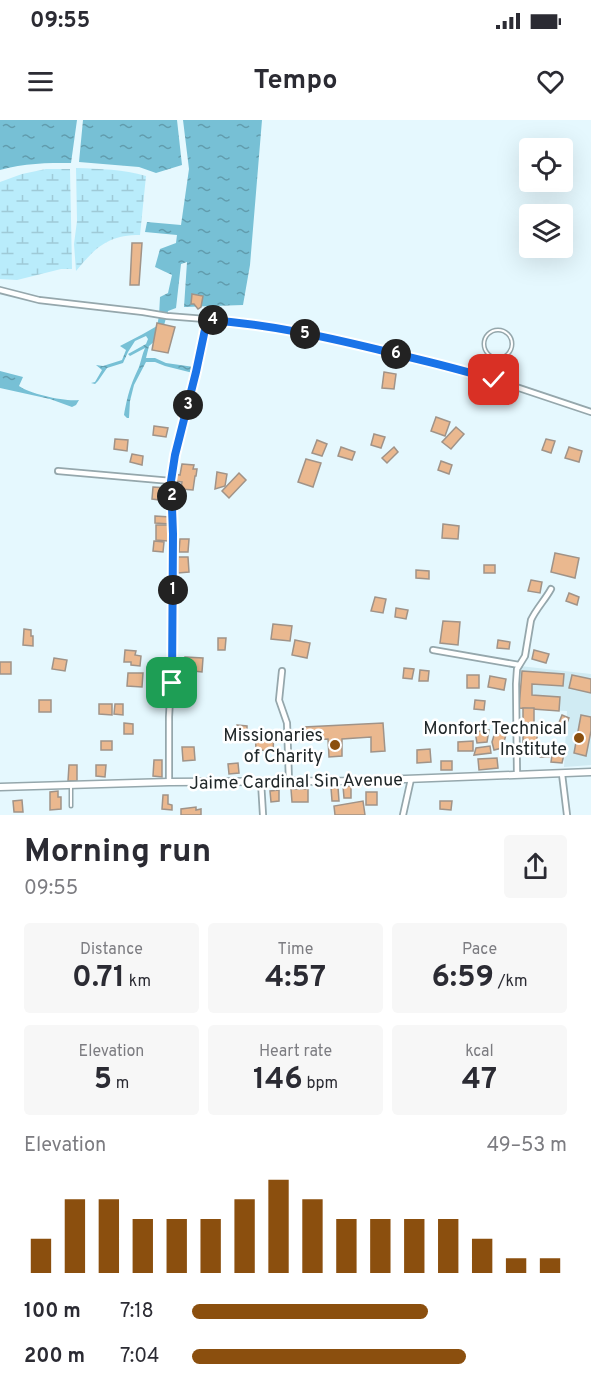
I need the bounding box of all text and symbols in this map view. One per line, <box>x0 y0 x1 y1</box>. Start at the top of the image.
text: 09:55 <box>30 8 90 35</box>
text: Tempo <box>254 64 337 98</box>
icon: menu <box>24 65 57 98</box>
icon: heart <box>534 65 567 98</box>
map controls <box>519 138 573 258</box>
button: locate <box>519 138 573 192</box>
button: layers <box>519 204 573 258</box>
pin: 4 <box>198 305 228 335</box>
text: 4 <box>208 310 218 330</box>
pin: 5 <box>290 319 320 349</box>
text: 5 <box>300 324 310 344</box>
pin: 6 <box>381 339 411 369</box>
text: 6 <box>391 344 401 364</box>
pin <box>468 354 519 405</box>
icon: check <box>477 363 510 396</box>
pin: 3 <box>173 390 203 420</box>
text: 3 <box>183 395 193 415</box>
pin: 2 <box>157 481 187 511</box>
text: 2 <box>167 486 177 506</box>
pin: 1 <box>158 575 188 605</box>
text: 1 <box>170 580 176 600</box>
pin <box>146 657 197 708</box>
icon: arrive <box>155 666 188 699</box>
place label: Monfort Technical Institute <box>423 718 567 762</box>
place label: Missionaries of Charity <box>223 725 323 769</box>
marker: Monfort Technical Institute <box>572 731 586 745</box>
marker: Missionaries of Charity <box>328 738 342 752</box>
street label: Jaime Cardinal Sin Avenue <box>189 769 403 796</box>
text: Morning run <box>24 832 211 874</box>
button: share <box>504 835 567 898</box>
text: 09:55 <box>24 876 78 902</box>
text: Distance <box>80 940 143 960</box>
text: Time <box>278 940 313 960</box>
text: Pace <box>462 940 497 960</box>
text: 0.71 <box>72 960 125 997</box>
text: 4:57 <box>265 960 326 997</box>
text: 6:59 <box>431 960 494 997</box>
text: km <box>125 972 151 992</box>
text: /km <box>494 972 528 992</box>
text: Elevation <box>79 1042 144 1062</box>
text: Heart rate <box>259 1042 332 1062</box>
text: kcal <box>465 1042 494 1062</box>
text: 5 <box>94 1062 112 1099</box>
text: 146 <box>253 1062 303 1099</box>
text: 47 <box>462 1062 497 1099</box>
text: m <box>112 1074 129 1094</box>
text: bpm <box>303 1074 338 1094</box>
text: Elevation <box>24 1133 106 1159</box>
text: 49–53 m <box>487 1133 567 1159</box>
text: 100 m <box>24 1299 81 1325</box>
text: 7:18 <box>120 1299 154 1325</box>
text: 200 m <box>24 1344 85 1370</box>
text: 7:04 <box>120 1344 159 1370</box>

